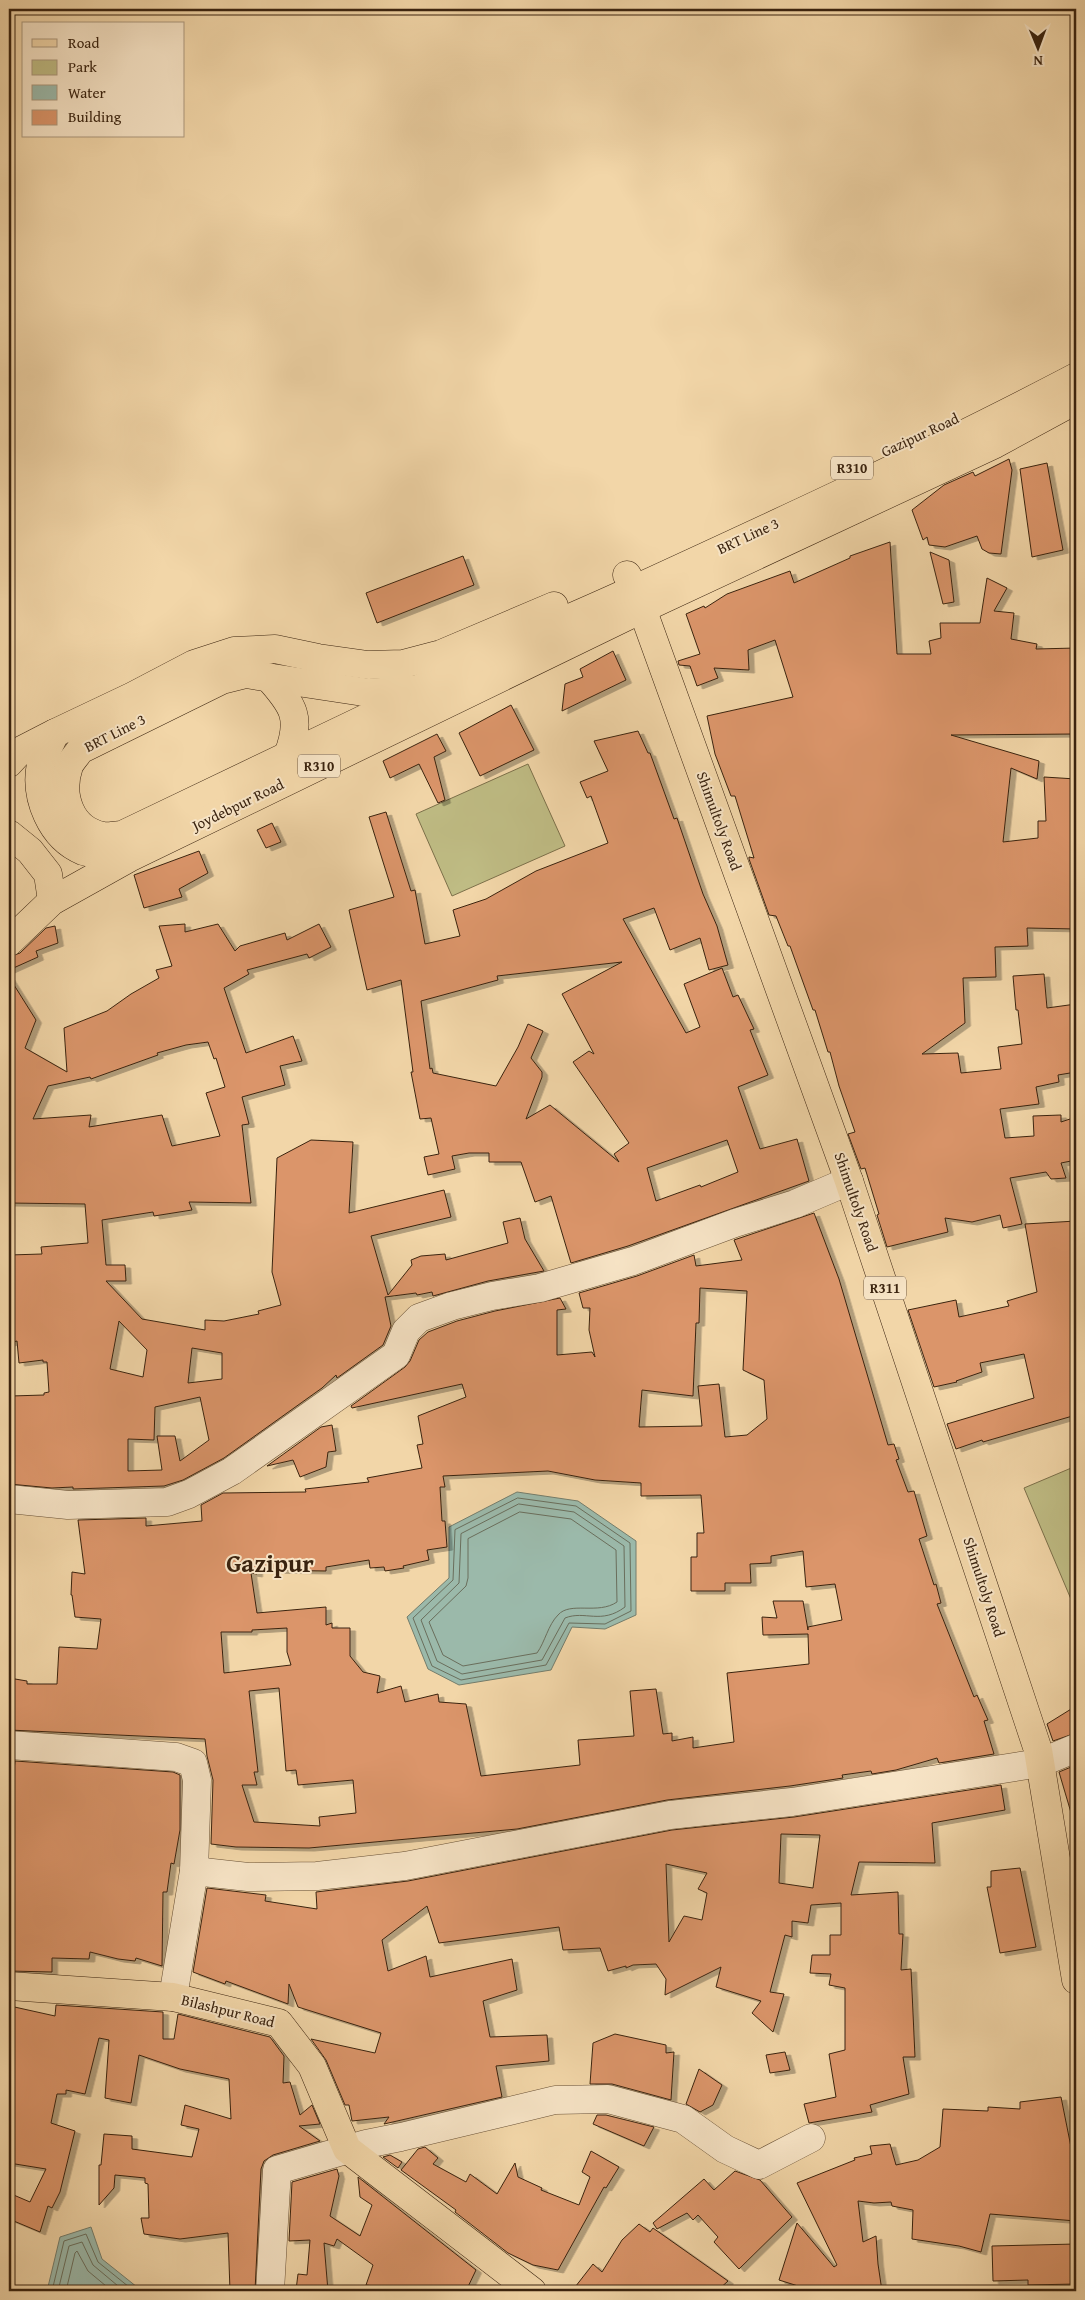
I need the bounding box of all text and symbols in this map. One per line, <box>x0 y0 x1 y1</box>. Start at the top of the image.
legend <box>22 22 185 138</box>
north arrow <box>1012 22 1062 72</box>
text: Road <box>68 32 99 53</box>
text: N <box>1033 51 1043 71</box>
text: Park <box>68 56 97 77</box>
text: Water <box>68 82 106 103</box>
text: Building <box>68 106 122 127</box>
street label: Gazipur Road <box>877 407 962 462</box>
road number: R310 <box>831 456 873 479</box>
street label: BRT Line 3 <box>713 512 782 559</box>
street label: BRT Line 3 <box>81 708 149 757</box>
road number: R310 <box>298 754 340 778</box>
street label: Shimultoly Road <box>692 768 747 873</box>
street label: Joydebpur Road <box>187 773 287 837</box>
street label: Shimultoly Road <box>830 1149 883 1254</box>
road number: R311 <box>864 1276 906 1300</box>
street label: Shimultoly Road <box>958 1534 1011 1639</box>
district label: Gazipur <box>226 1545 314 1581</box>
street label: Bilashpur Road <box>179 1989 277 2032</box>

